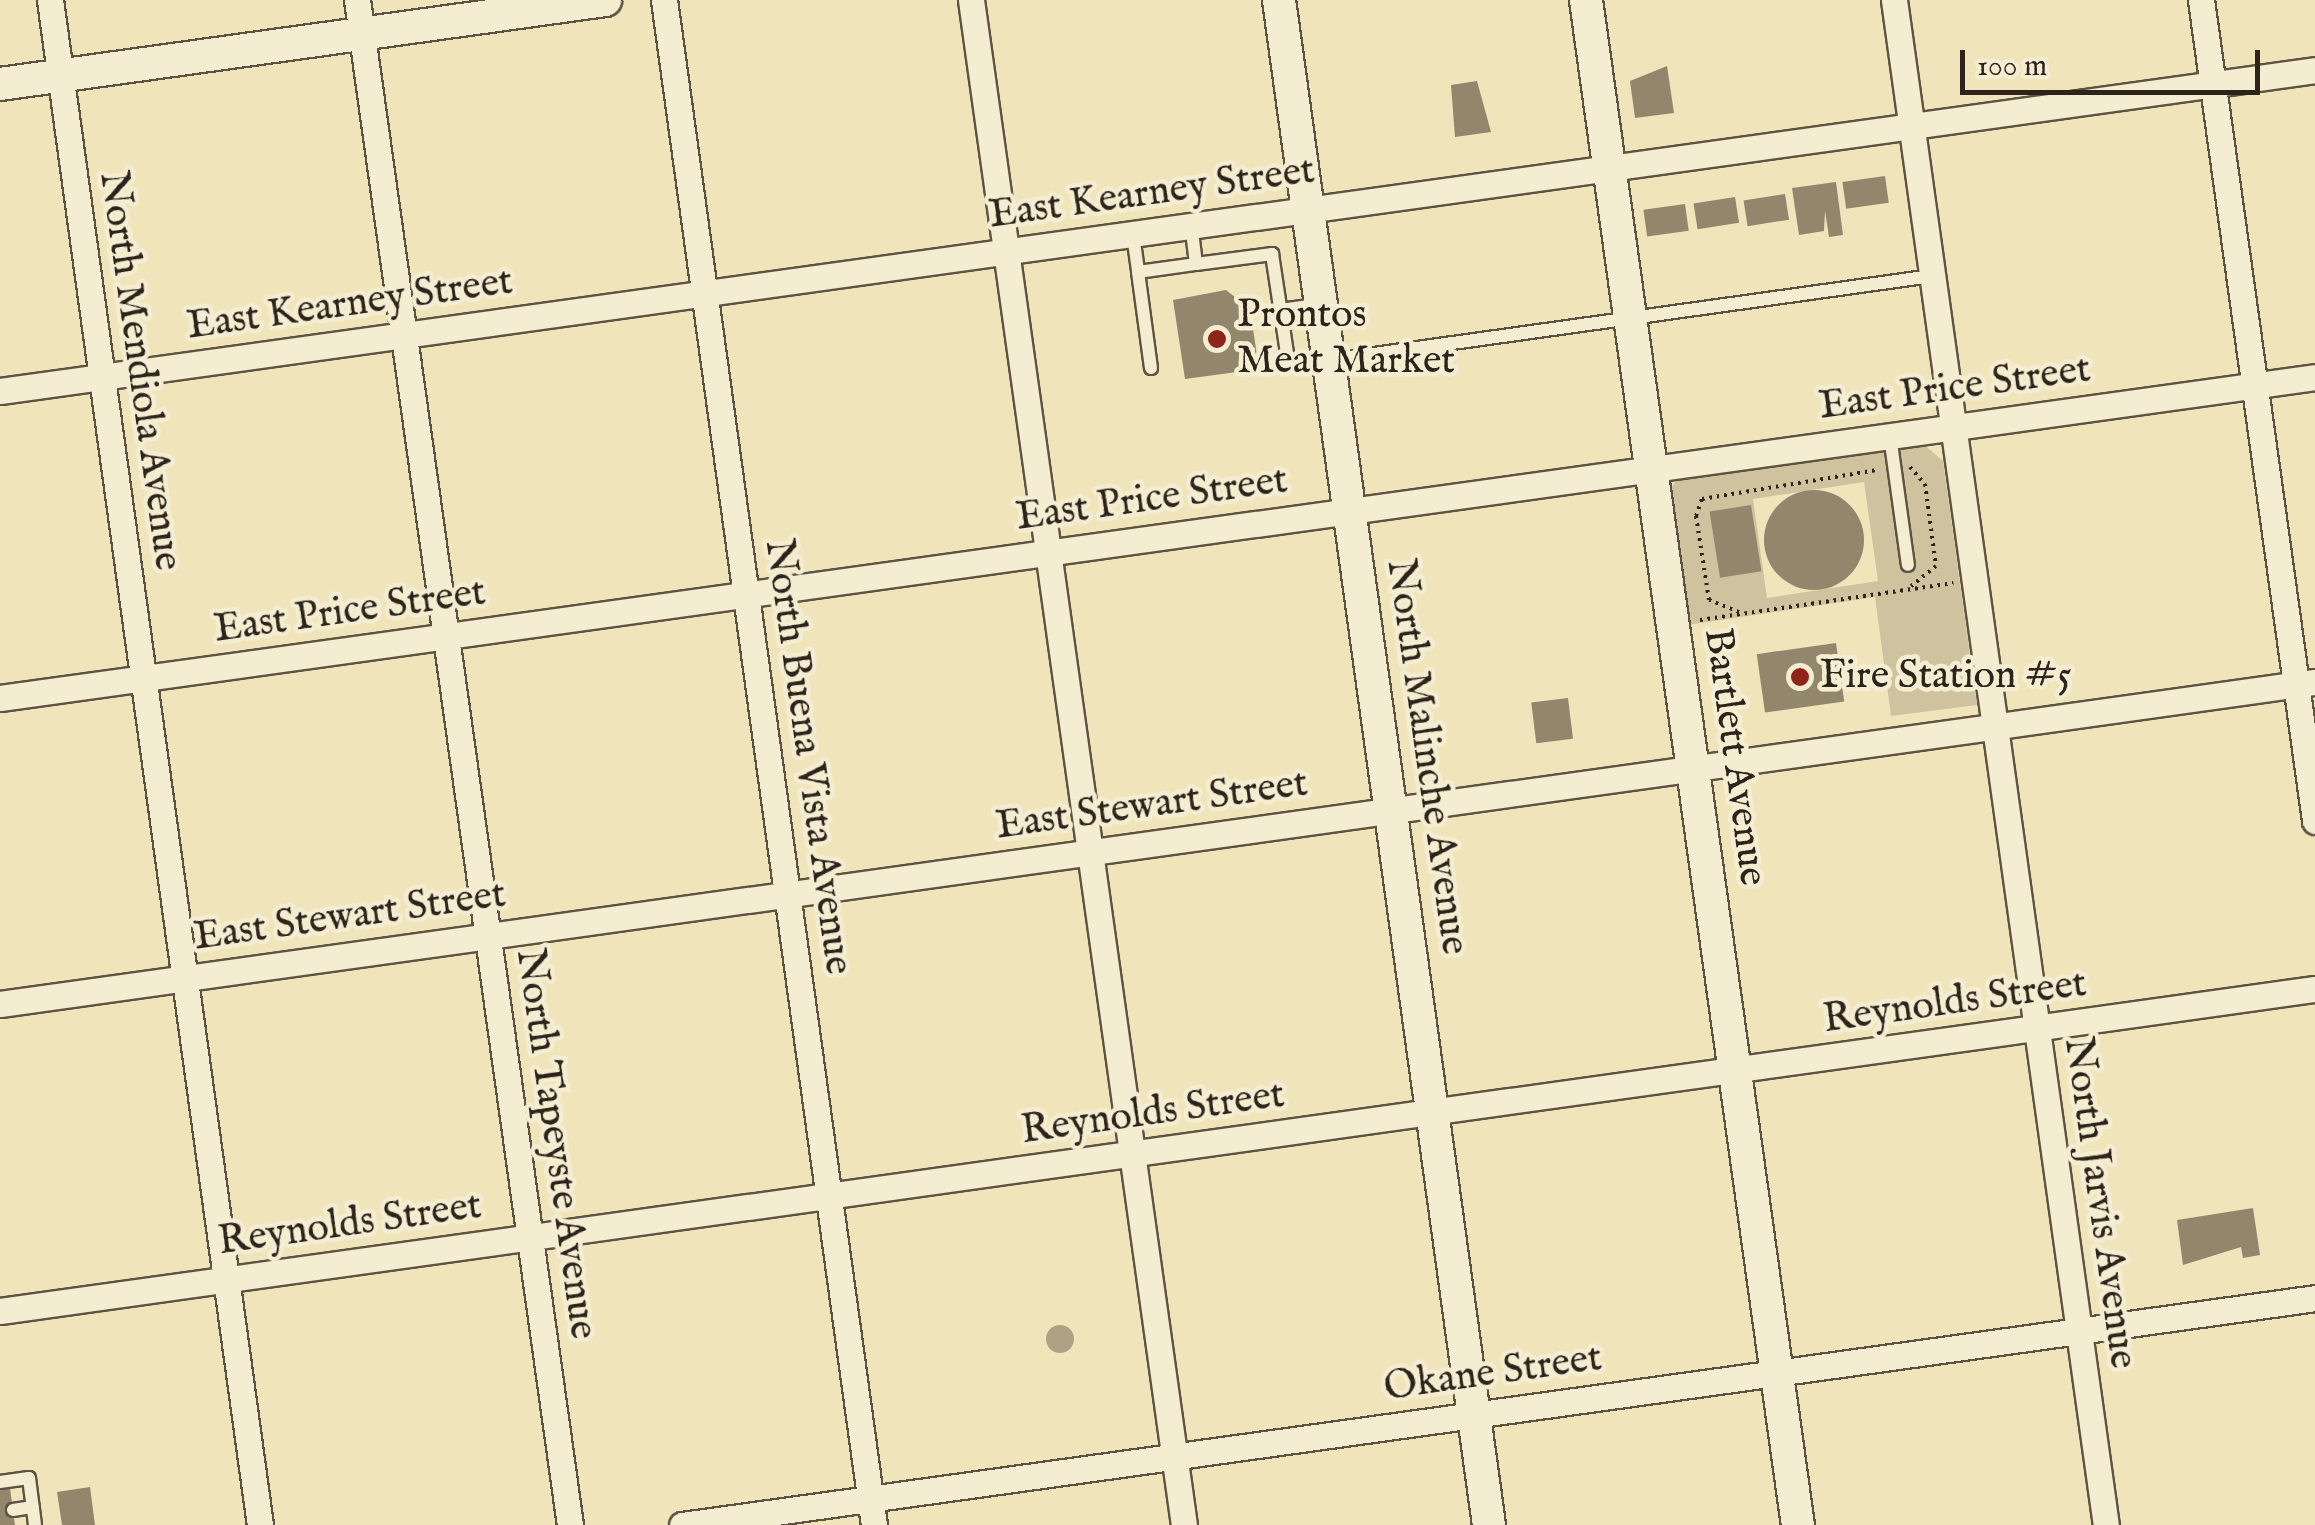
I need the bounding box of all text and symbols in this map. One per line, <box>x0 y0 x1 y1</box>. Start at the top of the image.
scale bar <box>1965 30 2265 92</box>
text: 100 m <box>1977 48 2047 86</box>
street label: East Kearney Street <box>986 147 1318 241</box>
street label: North Mendiola Avenue <box>87 168 191 574</box>
street label: East Kearney Street <box>184 258 516 352</box>
place label: Prontos Meat Market <box>1237 292 1455 386</box>
marker: Prontos Meat Market <box>1206 328 1228 350</box>
street label: East Price Street <box>1816 346 2094 432</box>
street label: East Price Street <box>1013 457 1291 543</box>
street label: North Buena Vista Avenue <box>753 536 861 978</box>
street label: North Malinche Avenue <box>1374 556 1478 958</box>
street label: East Price Street <box>211 569 489 655</box>
street label: Bartlett Avenue <box>1692 625 1776 889</box>
place label: Fire Station #5 <box>1820 653 2072 701</box>
marker: Fire Station #5 <box>1789 666 1811 688</box>
street label: East Stewart Street <box>993 760 1311 852</box>
street label: East Stewart Street <box>191 871 509 963</box>
street label: North Tapeyste Avenue <box>504 946 606 1342</box>
street label: Reynolds Street <box>1820 961 2090 1045</box>
street label: North Jarvis Avenue <box>2052 1034 2146 1372</box>
street label: Reynolds Street <box>1018 1072 1288 1156</box>
street label: Reynolds Street <box>215 1183 485 1267</box>
street label: Okane Street <box>1381 1335 1605 1413</box>

